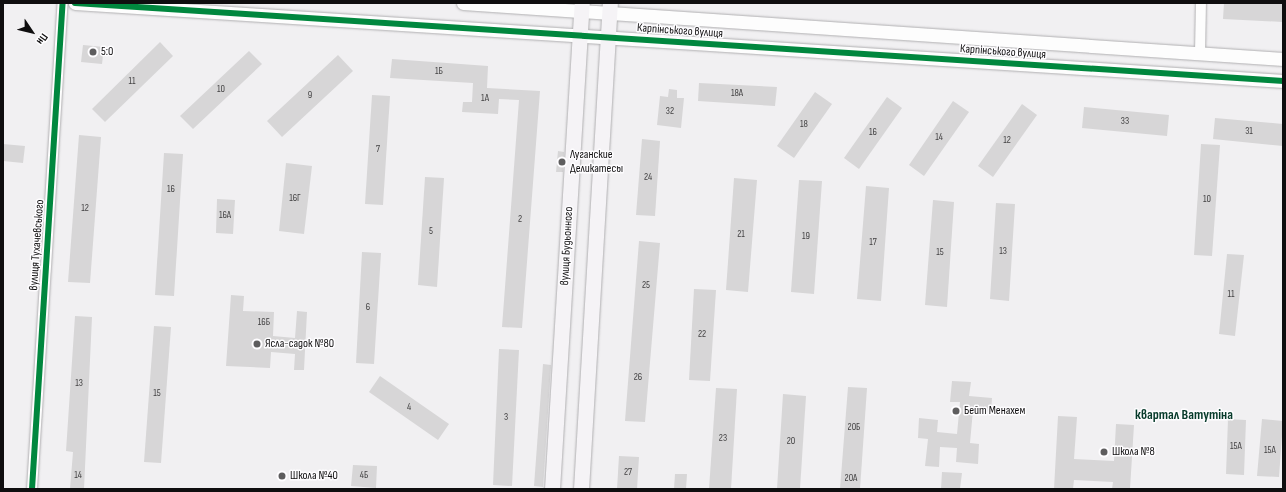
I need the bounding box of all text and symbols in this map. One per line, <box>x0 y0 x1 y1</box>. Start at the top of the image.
north arrow <box>12 12 52 52</box>
street label: Карпінського вулиця <box>637 21 723 41</box>
text: Пн <box>34 31 51 47</box>
street label: Карпінського вулиця <box>960 42 1046 62</box>
place label: 5:0 <box>101 45 113 59</box>
marker: 5:0 <box>88 47 98 57</box>
house number: 1Б <box>435 66 443 78</box>
house number: 11 <box>129 76 135 88</box>
house number: 10 <box>217 84 225 96</box>
house number: 18А <box>731 88 743 100</box>
house number: 9 <box>308 90 312 102</box>
house number: 1А <box>481 93 489 105</box>
house number: 32 <box>666 106 674 118</box>
house number: 33 <box>1121 116 1129 128</box>
house number: 18 <box>800 119 808 131</box>
house number: 31 <box>1245 126 1253 138</box>
house number: 16 <box>869 127 877 139</box>
house number: 14 <box>935 132 943 144</box>
house number: 12 <box>1003 135 1011 147</box>
house number: 7 <box>376 144 380 156</box>
place label: Луганские Деликатесы <box>570 148 623 176</box>
marker: Луганские Деликатесы <box>557 157 567 167</box>
house number: 24 <box>644 172 652 184</box>
house number: 16 <box>167 184 175 196</box>
house number: 16Г <box>289 193 301 205</box>
house number: 10 <box>1203 194 1211 206</box>
street label: вулиця Тухачевського <box>27 199 47 291</box>
house number: 12 <box>81 203 89 215</box>
street label: вулиця Будьонного <box>558 206 576 286</box>
house number: 16А <box>219 210 231 222</box>
house number: 2 <box>518 214 522 226</box>
house number: 5 <box>429 226 433 238</box>
house number: 21 <box>737 229 745 241</box>
house number: 19 <box>802 231 810 243</box>
house number: 17 <box>869 237 877 249</box>
house number: 13 <box>999 246 1007 258</box>
house number: 15 <box>936 247 944 259</box>
house number: 25 <box>642 280 650 292</box>
house number: 11 <box>1228 289 1234 301</box>
house number: 6 <box>366 302 370 314</box>
house number: 16Б <box>258 317 270 329</box>
house number: 22 <box>698 329 706 341</box>
place label: Ясла-садок №80 <box>265 337 334 351</box>
marker: Ясла-садок №80 <box>252 339 262 349</box>
house number: 26 <box>634 372 642 384</box>
house number: 13 <box>75 378 83 390</box>
house number: 15 <box>153 388 161 400</box>
house number: 4 <box>407 402 411 414</box>
place label: Бейт Менахем <box>964 404 1025 418</box>
marker: Бейт Менахем <box>951 406 961 416</box>
district label: квартал Ватутіна <box>1135 407 1233 423</box>
house number: 3 <box>504 412 508 424</box>
house number: 20Б <box>848 422 860 434</box>
house number: 23 <box>719 433 727 445</box>
house number: 20 <box>787 436 795 448</box>
house number: 15А <box>1230 441 1242 453</box>
place label: Школа №8 <box>1112 445 1155 459</box>
house number: 15А <box>1264 445 1276 457</box>
marker: Школа №8 <box>1099 447 1109 457</box>
house number: 27 <box>624 467 632 479</box>
place label: Школа №40 <box>290 469 338 483</box>
house number: 14 <box>74 470 82 482</box>
house number: 4Б <box>360 470 368 482</box>
marker: Школа №40 <box>277 471 287 481</box>
house number: 20А <box>845 473 857 485</box>

